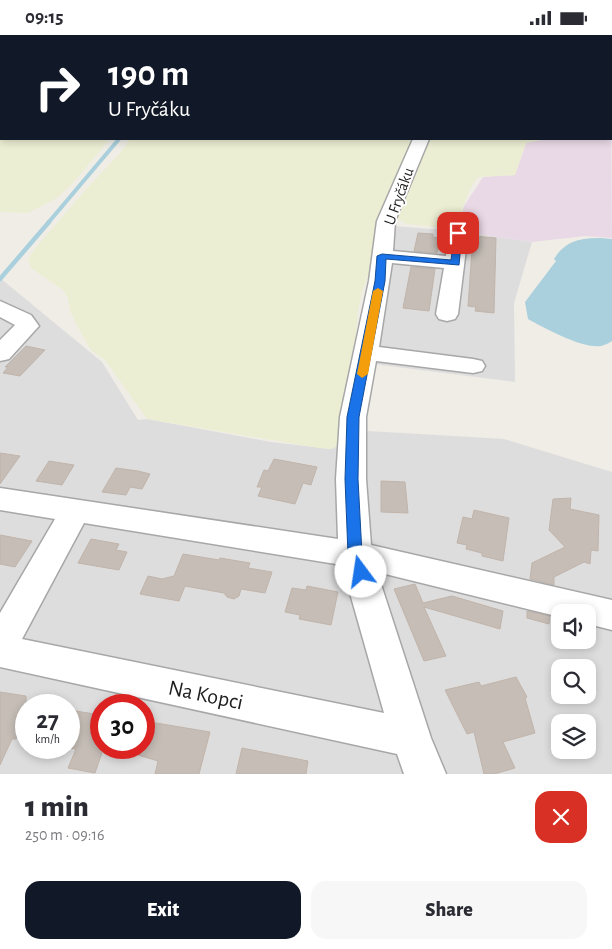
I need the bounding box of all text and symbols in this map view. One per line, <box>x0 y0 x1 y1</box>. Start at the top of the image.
text: 09:15 <box>25 8 63 27</box>
icon: right <box>25 55 90 120</box>
text: 190 m <box>108 57 189 92</box>
text: U Fryčáku <box>108 98 190 120</box>
street label: U Fryčáku <box>381 165 418 228</box>
pin <box>437 212 479 254</box>
icon: arrive <box>444 219 472 247</box>
position arrow <box>334 545 386 597</box>
map controls <box>551 604 596 759</box>
button: sound <box>551 604 596 649</box>
button: search <box>551 659 596 704</box>
street label: Na Kopci <box>166 676 245 714</box>
speed limit sign: 30 <box>90 694 155 759</box>
text: 27 <box>36 708 59 733</box>
button: layers <box>551 714 596 759</box>
text: km/h <box>35 733 60 745</box>
button: close <box>535 791 587 843</box>
text: 1 min <box>25 792 89 822</box>
text: 250 m · 09:16 <box>25 827 104 843</box>
button: Exit <box>25 881 301 939</box>
button: Share <box>311 881 587 939</box>

